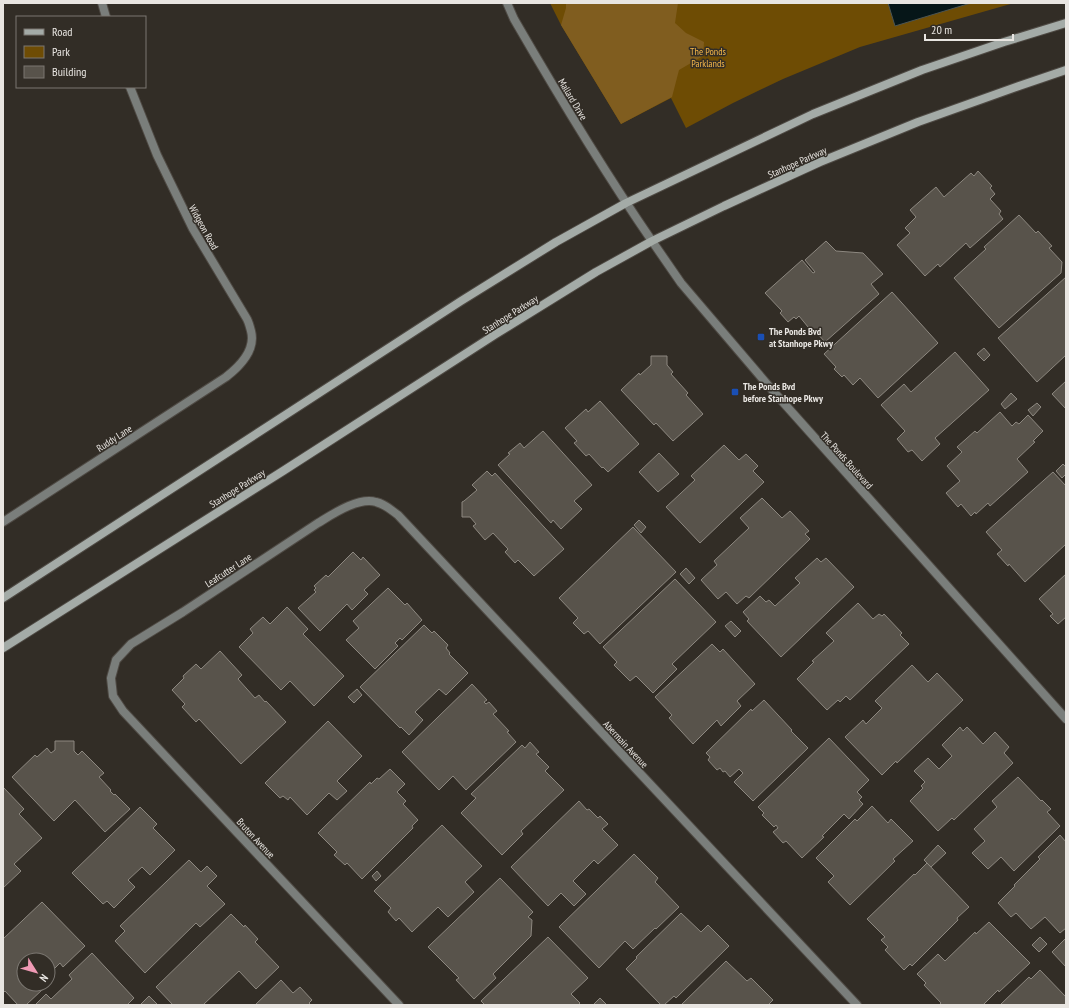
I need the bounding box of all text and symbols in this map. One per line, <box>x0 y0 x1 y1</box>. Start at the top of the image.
legend <box>16 16 146 88</box>
scale bar <box>925 16 1013 42</box>
text: 20 m <box>931 22 952 37</box>
text: Road <box>52 24 72 39</box>
text: Park <box>52 44 70 59</box>
park label: The Ponds Parklands <box>690 45 726 70</box>
text: Building <box>52 64 87 79</box>
street label: Mallard Drive <box>555 76 590 122</box>
street label: Stanhope Parkway <box>766 144 829 181</box>
street label: Widgeon Road <box>186 202 221 252</box>
street label: Stanhope Parkway <box>480 292 541 337</box>
place label: The Ponds Bvd at Stanhope Pkwy <box>769 325 834 350</box>
marker: The Ponds Bvd at Stanhope Pkwy <box>756 332 766 342</box>
place label: The Ponds Bvd before Stanhope Pkwy <box>743 380 824 405</box>
marker: The Ponds Bvd before Stanhope Pkwy <box>730 387 740 397</box>
street label: Ruddy Lane <box>94 422 135 455</box>
street label: The Ponds Boulevard <box>818 429 876 492</box>
street label: Stanhope Parkway <box>207 466 268 511</box>
street label: Leafcutter Lane <box>202 550 254 590</box>
street label: Abermain Avenue <box>600 718 651 771</box>
street label: Bruton Avenue <box>234 816 278 861</box>
north arrow <box>16 952 56 992</box>
text: N <box>37 971 51 985</box>

